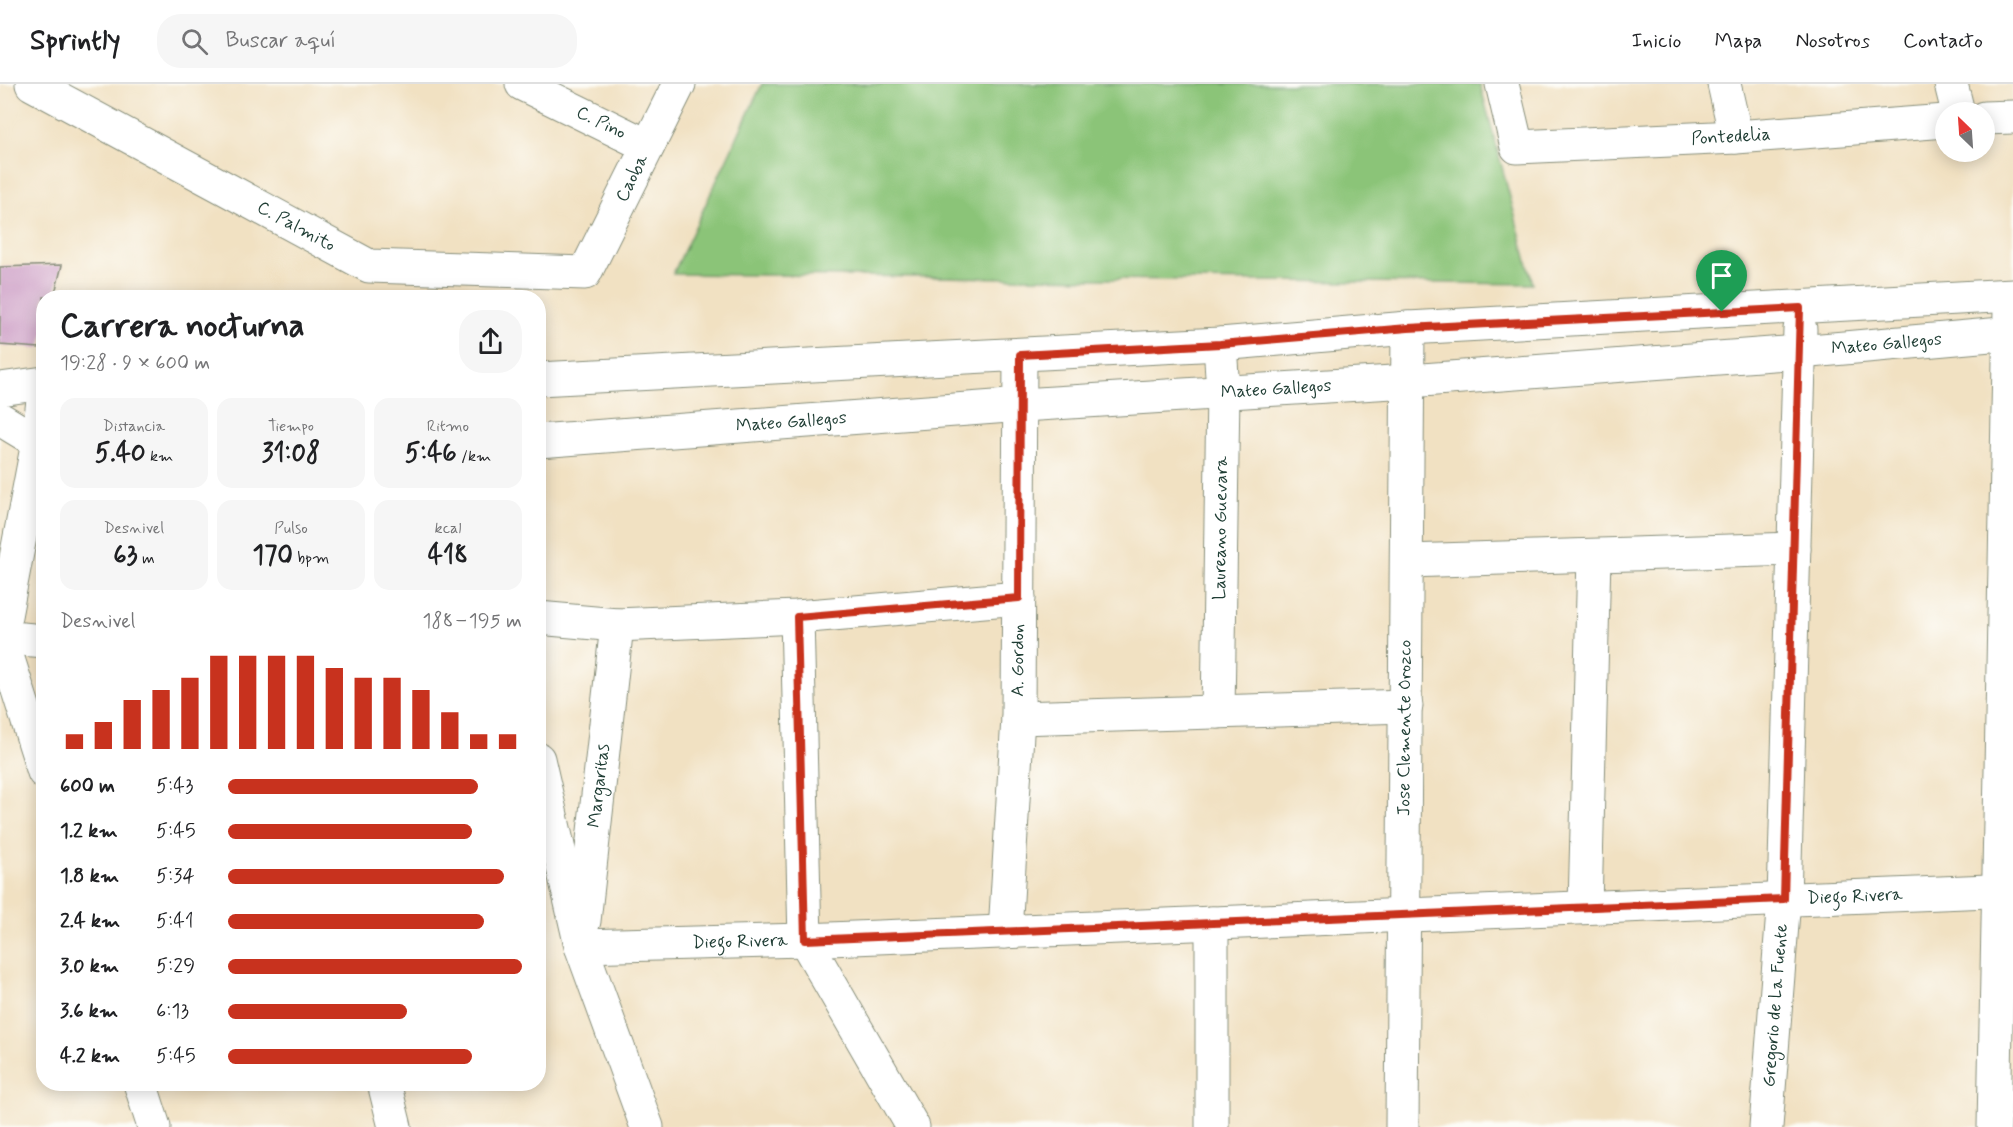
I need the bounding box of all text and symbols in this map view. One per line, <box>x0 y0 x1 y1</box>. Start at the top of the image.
search box <box>157 14 577 68</box>
text: Sprintly <box>30 23 121 60</box>
icon: search <box>178 25 211 58</box>
text: Buscar aquí <box>226 27 336 55</box>
text: Inicio <box>1632 27 1682 55</box>
text: Mapa <box>1715 27 1762 55</box>
text: Nosotros <box>1795 27 1870 55</box>
text: Contacto <box>1903 27 1983 55</box>
street label: C. Pino <box>572 100 630 145</box>
north arrow <box>1935 102 1995 162</box>
map controls <box>1935 102 1995 162</box>
street label: Pontedelia <box>1691 122 1772 151</box>
street label: Caoba <box>610 150 654 206</box>
street label: C. Palmito <box>253 196 339 257</box>
pin <box>1696 250 1747 312</box>
icon: arrive <box>1705 259 1738 292</box>
text: Carrera nocturna <box>60 305 305 349</box>
button: share <box>459 310 522 373</box>
street label: Mateo Gallegos <box>1830 327 1943 361</box>
text: 19:28 · 9 × 600 m <box>60 350 210 377</box>
street label: Mateo Gallegos <box>1220 374 1332 405</box>
street label: Mateo Gallegos <box>735 406 848 438</box>
text: Distancia <box>103 416 165 437</box>
text: Tiempo <box>268 416 314 437</box>
text: Ritmo <box>427 416 469 437</box>
text: 5.40 <box>95 437 146 471</box>
text: 31:08 <box>262 437 320 471</box>
text: 5:46 <box>405 437 457 471</box>
text: km <box>146 446 173 467</box>
text: /km <box>457 446 491 467</box>
street label: Laureano Guevara <box>1208 456 1234 600</box>
text: Desnivel <box>104 518 164 539</box>
text: Pulso <box>274 518 308 539</box>
text: kcal <box>435 518 461 539</box>
text: 63 <box>113 539 138 573</box>
text: 170 <box>253 539 293 573</box>
text: 418 <box>428 539 468 573</box>
text: m <box>138 548 155 569</box>
text: bpm <box>293 548 329 569</box>
text: Desnivel <box>60 608 135 635</box>
text: 188–195 m <box>423 608 522 635</box>
street label: A. Gordon <box>1006 624 1031 697</box>
street label: Jose Clemente Orozco <box>1392 640 1418 816</box>
street label: Margaritas <box>582 743 616 829</box>
text: 600 m <box>60 773 115 800</box>
text: 5:43 <box>156 773 193 800</box>
text: 1.2 km <box>60 818 117 845</box>
text: 5:45 <box>156 818 196 845</box>
text: 1.8 km <box>60 863 119 890</box>
text: 5:34 <box>156 863 195 890</box>
street label: Diego Rivera <box>1807 883 1903 911</box>
text: 2.4 km <box>60 908 120 935</box>
text: 5:41 <box>156 908 194 935</box>
street label: Gregorio de La Fuente <box>1757 923 1794 1088</box>
street label: Diego Rivera <box>692 928 788 956</box>
text: 3.0 km <box>60 953 119 980</box>
text: 5:29 <box>156 953 195 980</box>
text: 3.6 km <box>60 998 118 1025</box>
text: 6:13 <box>156 998 189 1025</box>
text: 4.2 km <box>60 1043 120 1070</box>
text: 5:45 <box>156 1043 196 1070</box>

